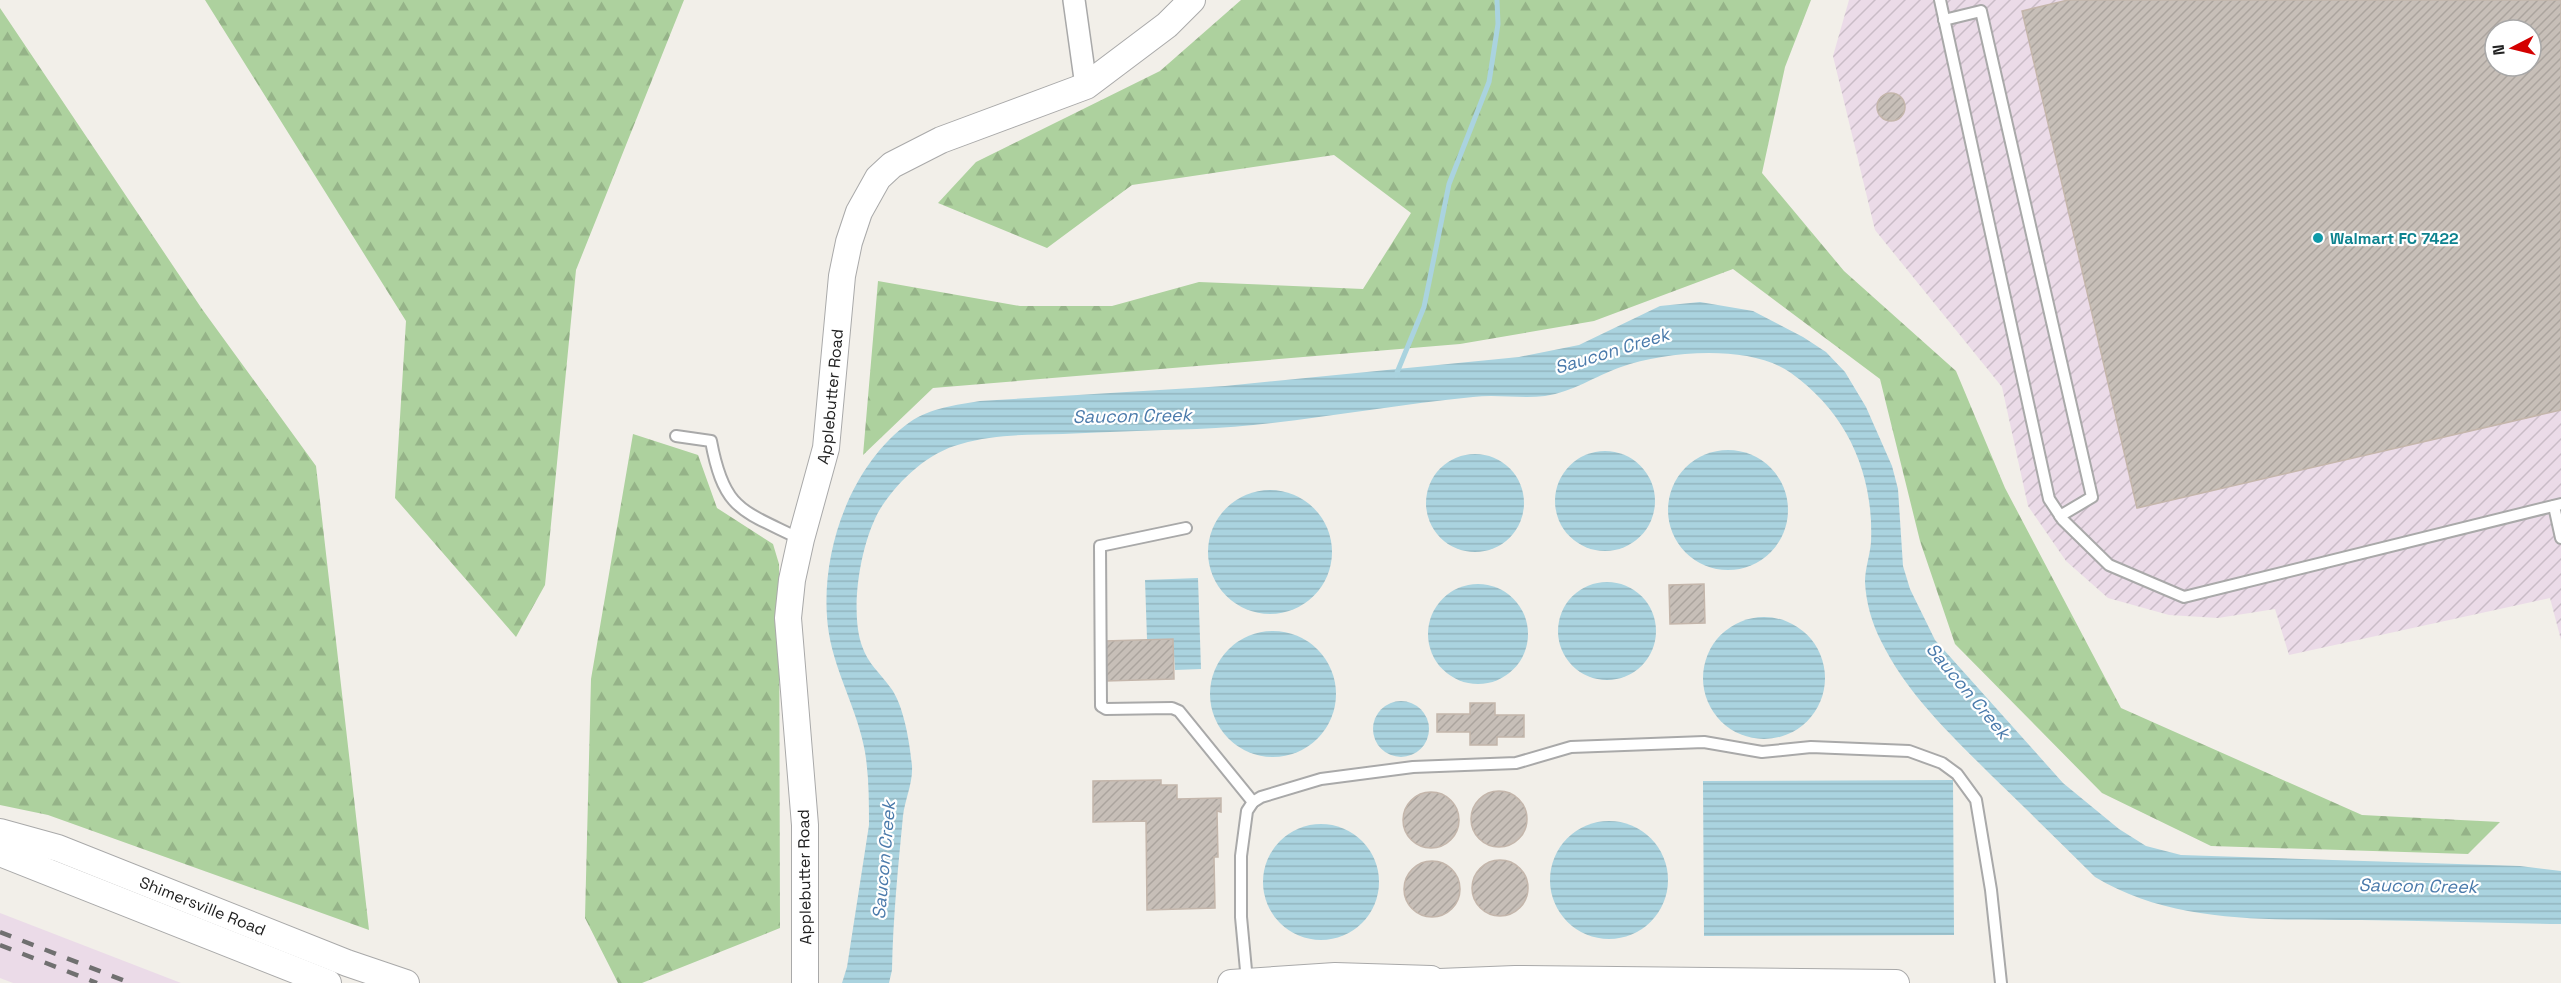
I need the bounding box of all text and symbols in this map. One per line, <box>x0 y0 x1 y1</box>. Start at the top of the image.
north arrow <box>2483 18 2543 78</box>
text: N <box>2488 43 2510 56</box>
place label: Walmart FC 7422 <box>2330 228 2459 249</box>
marker: Walmart FC 7422 <box>2311 231 2325 245</box>
water label: Saucon Creek <box>1552 321 1674 379</box>
street label: Applebutter Road <box>812 328 848 466</box>
water label: Saucon Creek <box>1072 403 1194 428</box>
water label: Saucon Creek <box>1921 638 2017 745</box>
water label: Saucon Creek <box>867 798 900 920</box>
street label: Applebutter Road <box>793 809 816 945</box>
street label: Shimersville Road <box>136 872 269 941</box>
water label: Saucon Creek <box>2358 873 2480 898</box>

